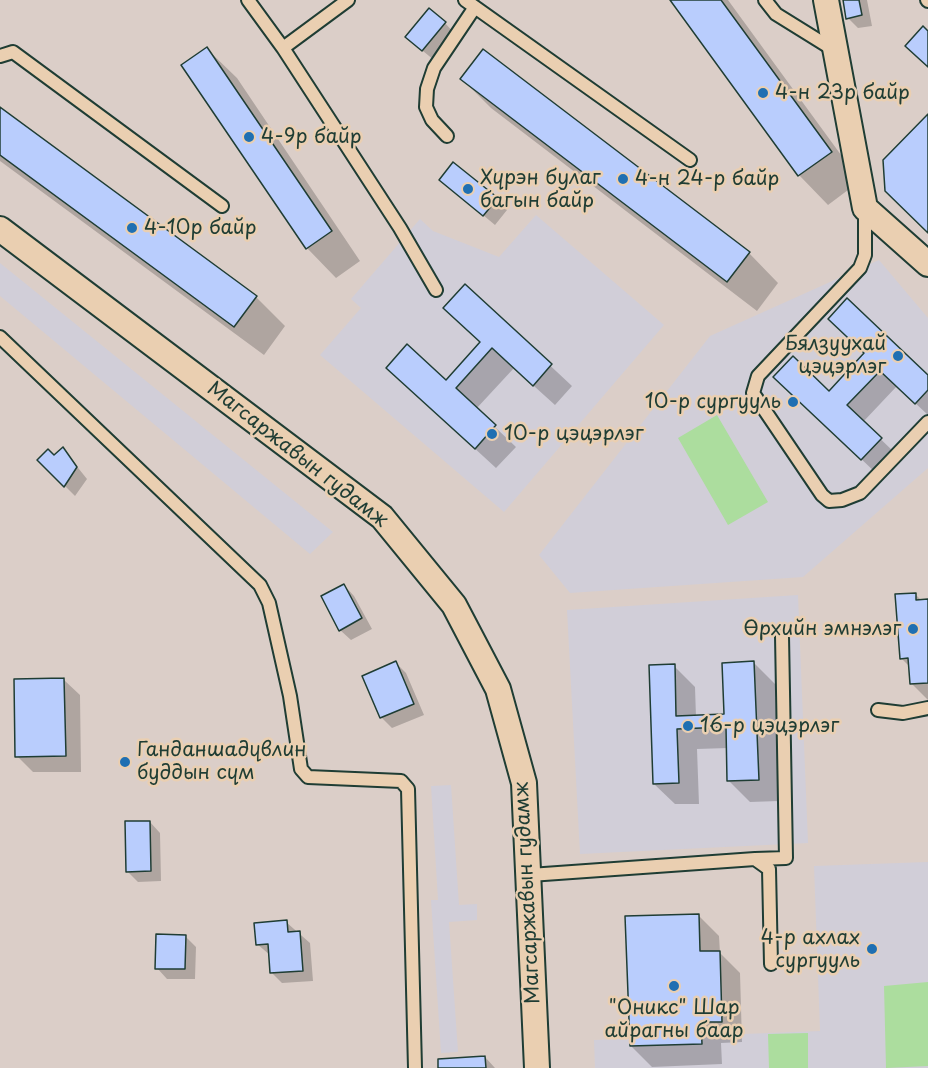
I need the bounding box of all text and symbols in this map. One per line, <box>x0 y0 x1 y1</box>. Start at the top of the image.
place label: 4-н 23р байр <box>775 81 910 105</box>
marker: 4-н 23р байр <box>756 86 770 100</box>
place label: 4-9р байр <box>261 125 362 149</box>
marker: 4-9р байр <box>242 130 256 144</box>
place label: Хүрэн булаг багын байр <box>480 166 601 213</box>
place label: 4-н 24-р байр <box>635 167 779 191</box>
marker: 4-н 24-р байр <box>616 172 630 186</box>
marker: Хүрэн булаг багын байр <box>461 182 475 196</box>
place label: 4-10р байр <box>144 216 256 240</box>
marker: 4-10р байр <box>125 221 139 235</box>
place label: Бялзуухай цэцэрлэг <box>785 332 886 379</box>
marker: Бялзуухай цэцэрлэг <box>891 349 905 363</box>
street label: Магсаржавын гудамж <box>202 377 392 533</box>
place label: 10-р сургууль <box>645 390 781 414</box>
marker: 10-р сургууль <box>786 395 800 409</box>
place label: 10-р цэцэрлэг <box>504 422 644 446</box>
marker: 10-р цэцэрлэг <box>485 427 499 441</box>
place label: Өрхийн эмнэлэг <box>743 617 901 641</box>
marker: Өрхийн эмнэлэг <box>906 622 920 636</box>
place label: 16-р цэцэрлэг <box>700 714 839 738</box>
marker: 16-р цэцэрлэг <box>681 719 695 733</box>
place label: Ганданшадүвлин буддын сүм <box>137 738 306 785</box>
marker: Ганданшадүвлин буддын сүм <box>118 755 132 769</box>
street label: Магсаржавын гудамж <box>510 781 546 1005</box>
place label: 4-р ахлах сургууль <box>761 926 860 973</box>
marker: 4-р ахлах сургууль <box>865 942 879 956</box>
marker: "Оникс" Шар айрагны баар <box>667 979 681 993</box>
place label: "Оникс" Шар айрагны баар <box>604 996 744 1043</box>

